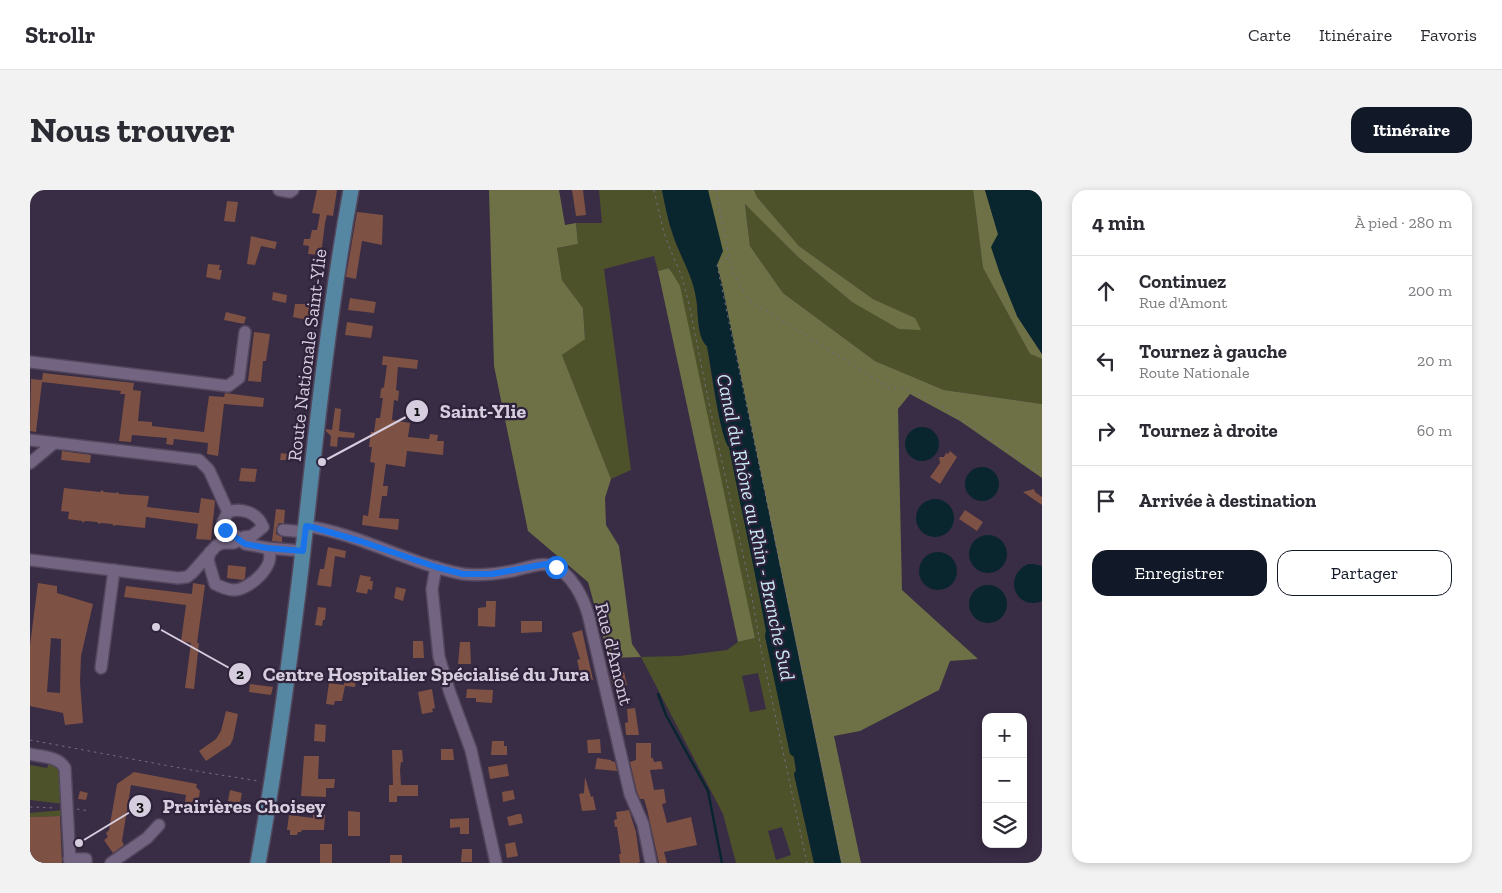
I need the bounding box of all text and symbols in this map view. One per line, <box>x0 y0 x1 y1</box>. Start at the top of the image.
text: Strollr <box>25 20 95 49</box>
text: Carte <box>1248 24 1291 46</box>
text: Itinéraire <box>1319 24 1392 46</box>
text: Favoris <box>1420 24 1477 46</box>
button: Itinéraire <box>1351 107 1472 153</box>
text: Nous trouver <box>30 109 235 151</box>
text: 4 min <box>1092 210 1145 235</box>
text: À pied · 280 m <box>1355 213 1452 232</box>
street label: Route Nationale Saint-Ylie <box>283 247 331 463</box>
text: Continuez <box>1139 270 1226 293</box>
icon: ahead <box>1092 277 1120 305</box>
text: 200 m <box>1408 281 1452 300</box>
text: Rue d'Amont <box>1139 293 1227 312</box>
text: Tournez à gauche <box>1139 340 1287 363</box>
icon: left <box>1092 347 1120 375</box>
text: 20 m <box>1417 351 1452 370</box>
text: Route Nationale <box>1139 363 1249 382</box>
water label: Canal du Rhône au Rhin - Branche Sud <box>712 371 800 683</box>
callout: Saint-Ylie <box>405 394 536 429</box>
text: Saint-Ylie <box>440 399 526 423</box>
text: 1 <box>414 402 420 420</box>
icon: right <box>1092 417 1120 445</box>
text: Tournez à droite <box>1139 419 1278 442</box>
text: 60 m <box>1417 421 1452 440</box>
icon: arrive <box>1092 487 1120 515</box>
text: Arrivée à destination <box>1139 489 1316 512</box>
route end <box>214 519 237 542</box>
button: Enregistrer <box>1092 550 1267 596</box>
button: Partager <box>1277 550 1452 596</box>
route start <box>545 556 568 579</box>
street label: Rue d'Amont <box>590 600 638 708</box>
callout: Centre Hospitalier Spécialisé du Jura <box>228 656 600 691</box>
text: Centre Hospitalier Spécialisé du Jura <box>263 662 589 686</box>
text: 2 <box>236 665 244 683</box>
map controls <box>982 713 1027 848</box>
button: + <box>982 713 1027 758</box>
button: − <box>982 758 1027 803</box>
callout: Prairières Choisey <box>128 788 336 823</box>
text: Prairières Choisey <box>163 794 326 818</box>
text: 3 <box>136 797 144 815</box>
button: layers <box>982 803 1027 848</box>

